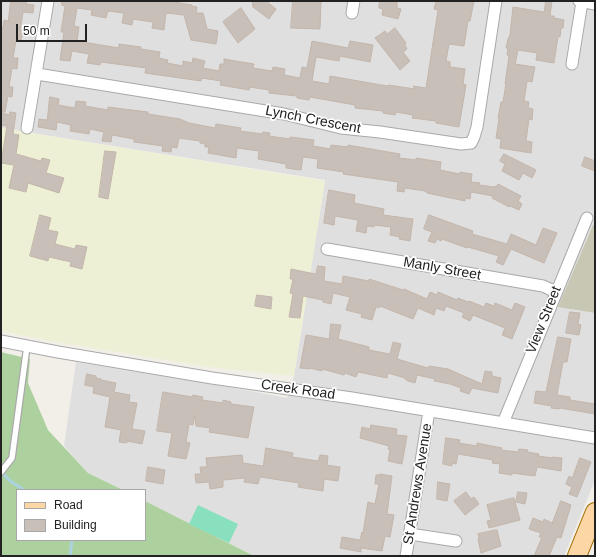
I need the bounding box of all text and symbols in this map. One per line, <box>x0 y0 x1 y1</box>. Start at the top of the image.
scale bar <box>18 16 89 42</box>
text: 50 m <box>23 24 50 38</box>
street label: Lynch Crescent <box>264 103 362 137</box>
street label: Manly Street <box>402 254 482 284</box>
street label: View Street <box>523 284 565 356</box>
street label: Creek Road <box>260 376 336 404</box>
street label: St Andrews Avenue <box>400 422 436 546</box>
legend <box>16 489 146 541</box>
text: Road <box>54 498 83 512</box>
text: Building <box>54 518 97 532</box>

